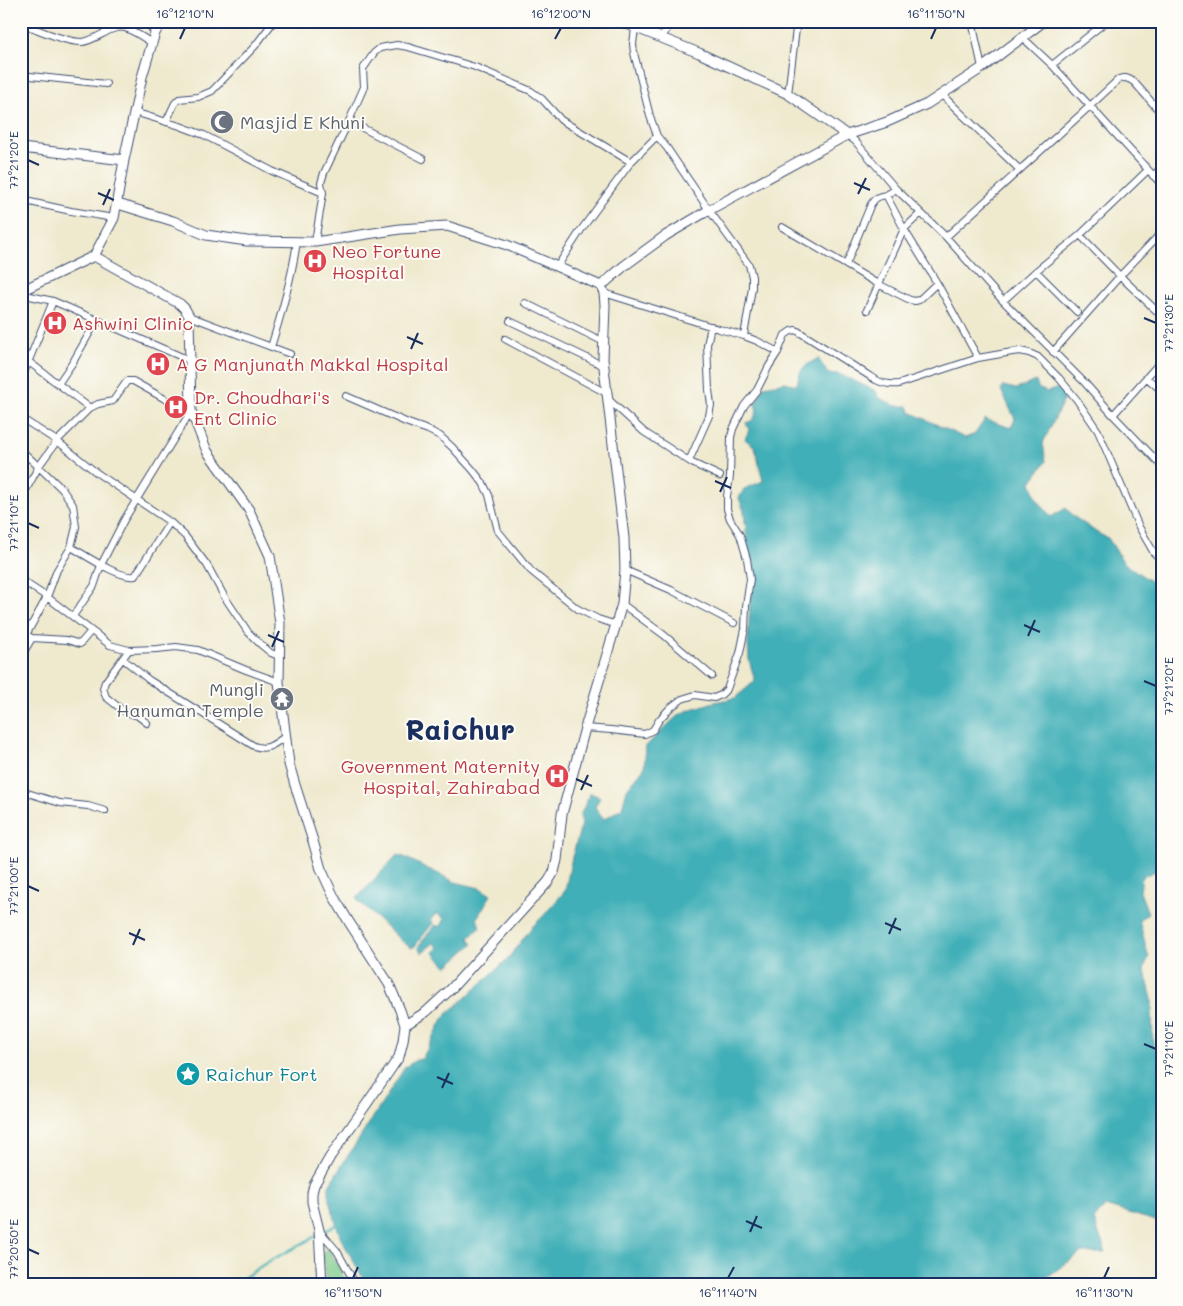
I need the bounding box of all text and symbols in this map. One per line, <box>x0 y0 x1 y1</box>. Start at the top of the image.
text: 16°12'10"N <box>156 5 214 21</box>
text: 16°12'00"N <box>531 5 591 21</box>
text: 16°11'50"N <box>907 5 965 21</box>
mosque icon: Masjid E Khuni <box>209 109 235 135</box>
place label: Masjid E Khuni <box>240 110 366 134</box>
text: 77°21'20"E <box>5 131 21 189</box>
place label: Neo Fortune Hospital <box>332 239 442 284</box>
hospital icon: Neo Fortune Hospital <box>302 248 328 274</box>
text: 77°21'30"E <box>1160 294 1176 352</box>
hospital icon: Ashwini Clinic <box>42 310 68 336</box>
place label: Ashwini Clinic <box>72 311 193 335</box>
hospital icon: A G Manjunath Makkal Hospital <box>145 351 171 377</box>
place label: A G Manjunath Makkal Hospital <box>176 352 448 376</box>
place label: Dr. Choudhari's Ent Clinic <box>194 385 330 430</box>
hospital icon: Dr. Choudhari's Ent Clinic <box>163 394 189 420</box>
text: 77°21'10"E <box>5 495 21 551</box>
text: 77°21'20"E <box>1160 657 1176 715</box>
place label: Mungli Hanuman Temple <box>117 677 264 722</box>
temple icon: Mungli Hanuman Temple <box>269 686 295 712</box>
district label: Raichur <box>405 711 515 747</box>
place label: Government Maternity Hospital, Zahirabad <box>341 754 540 799</box>
hospital icon: Government Maternity Hospital, Zahirabad <box>544 763 570 789</box>
text: 77°21'00"E <box>5 857 21 915</box>
text: 77°21'10"E <box>1160 1021 1176 1077</box>
place icon: Raichur Fort <box>175 1061 201 1087</box>
place label: Raichur Fort <box>206 1062 317 1086</box>
text: 77°20'50"E <box>5 1219 21 1279</box>
text: 16°11'50"N <box>324 1284 382 1300</box>
text: 16°11'40"N <box>699 1284 757 1300</box>
text: 16°11'30"N <box>1075 1284 1133 1300</box>

